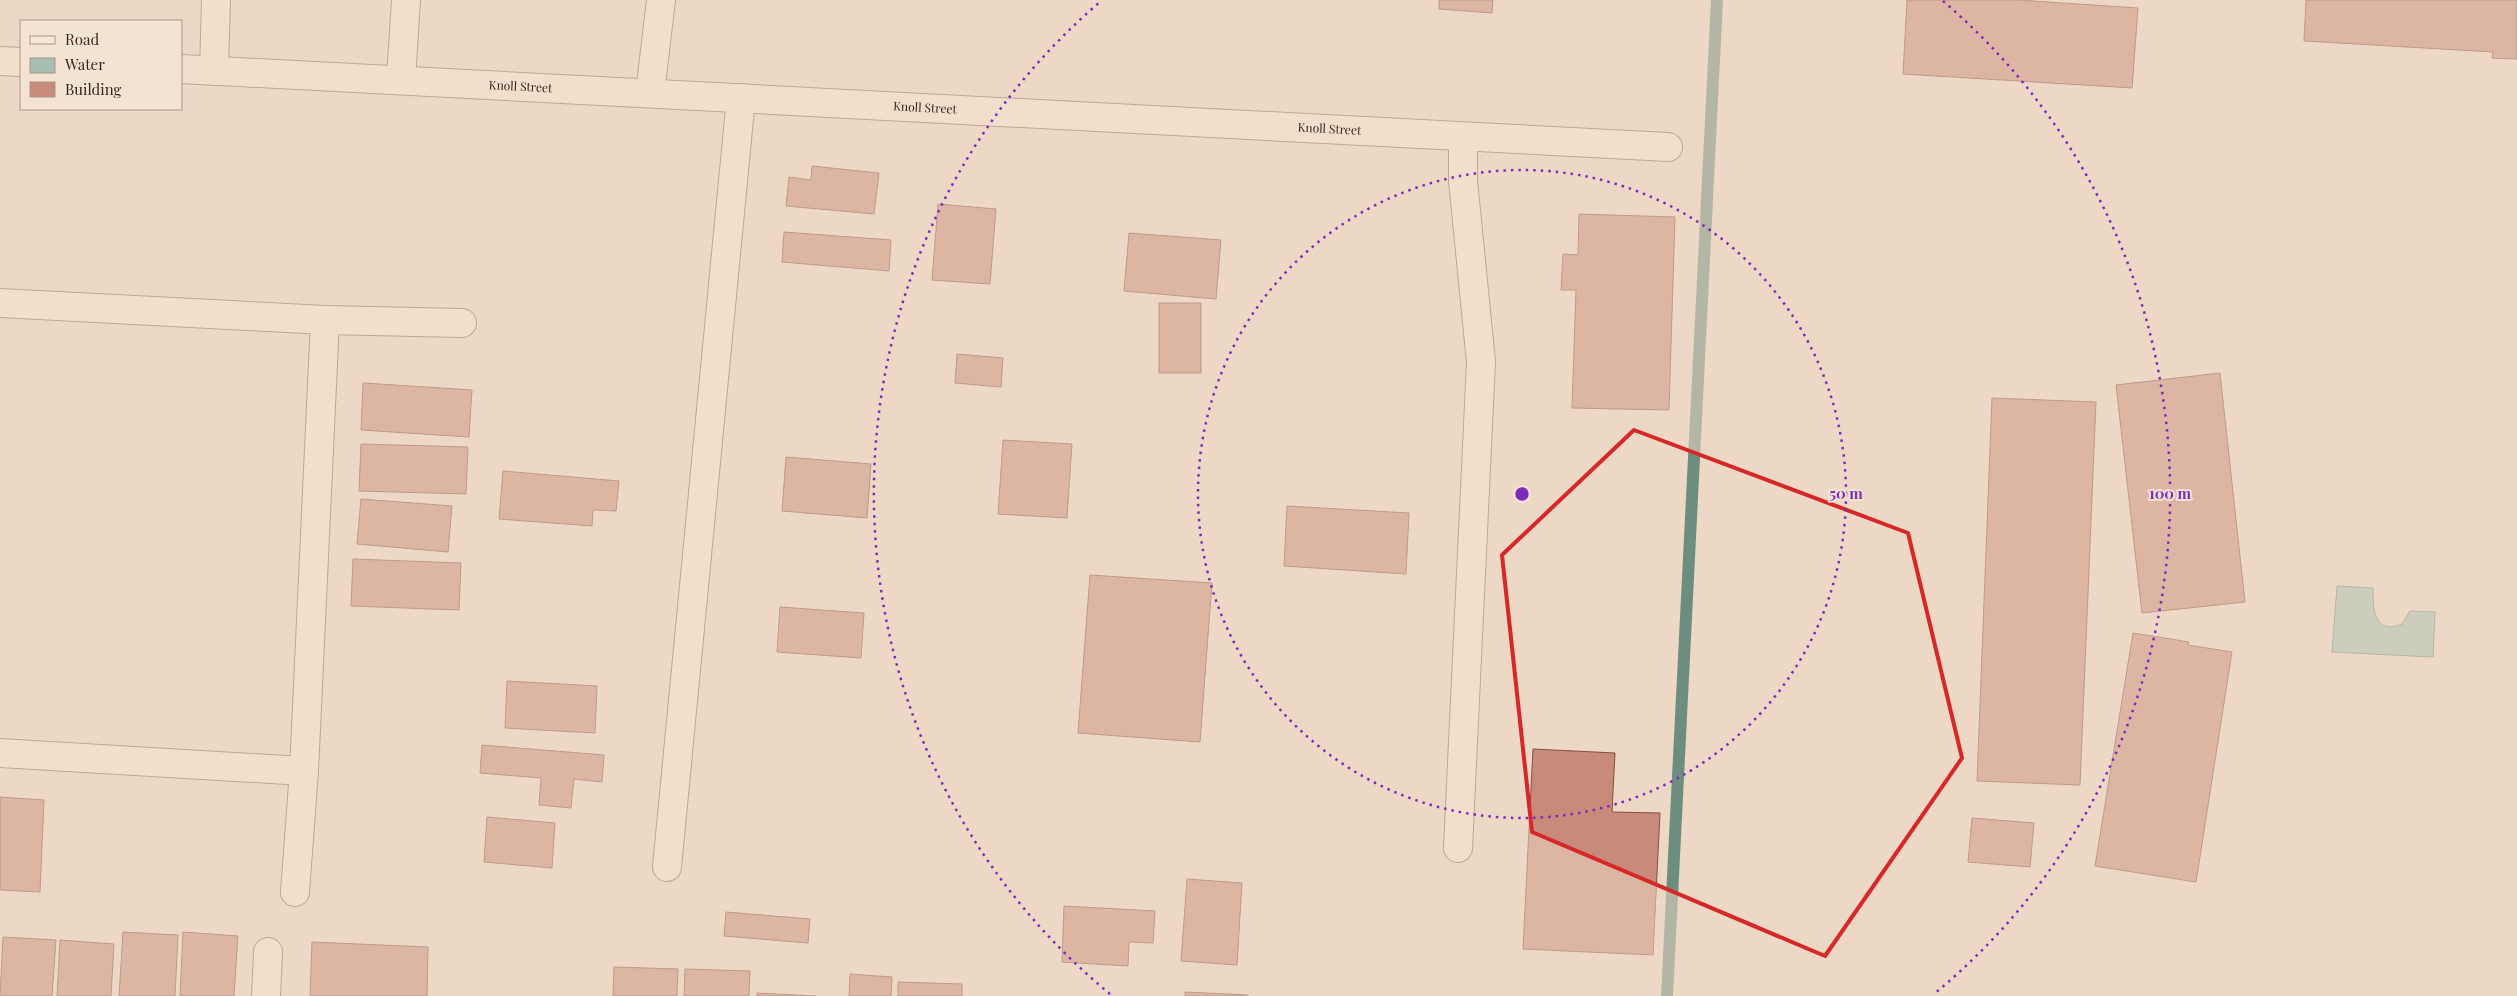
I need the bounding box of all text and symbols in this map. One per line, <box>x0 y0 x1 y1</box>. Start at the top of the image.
legend <box>20 20 182 110</box>
text: Road <box>65 29 99 49</box>
text: Water <box>64 54 105 74</box>
street label: Knoll Street <box>488 76 554 96</box>
text: Building <box>65 79 122 99</box>
street label: Knoll Street <box>893 97 958 117</box>
street label: Knoll Street <box>1297 119 1362 138</box>
text: 50 m <box>1829 483 1863 503</box>
text: 100 m <box>2149 483 2192 503</box>
centre of rings <box>1513 485 1531 503</box>

